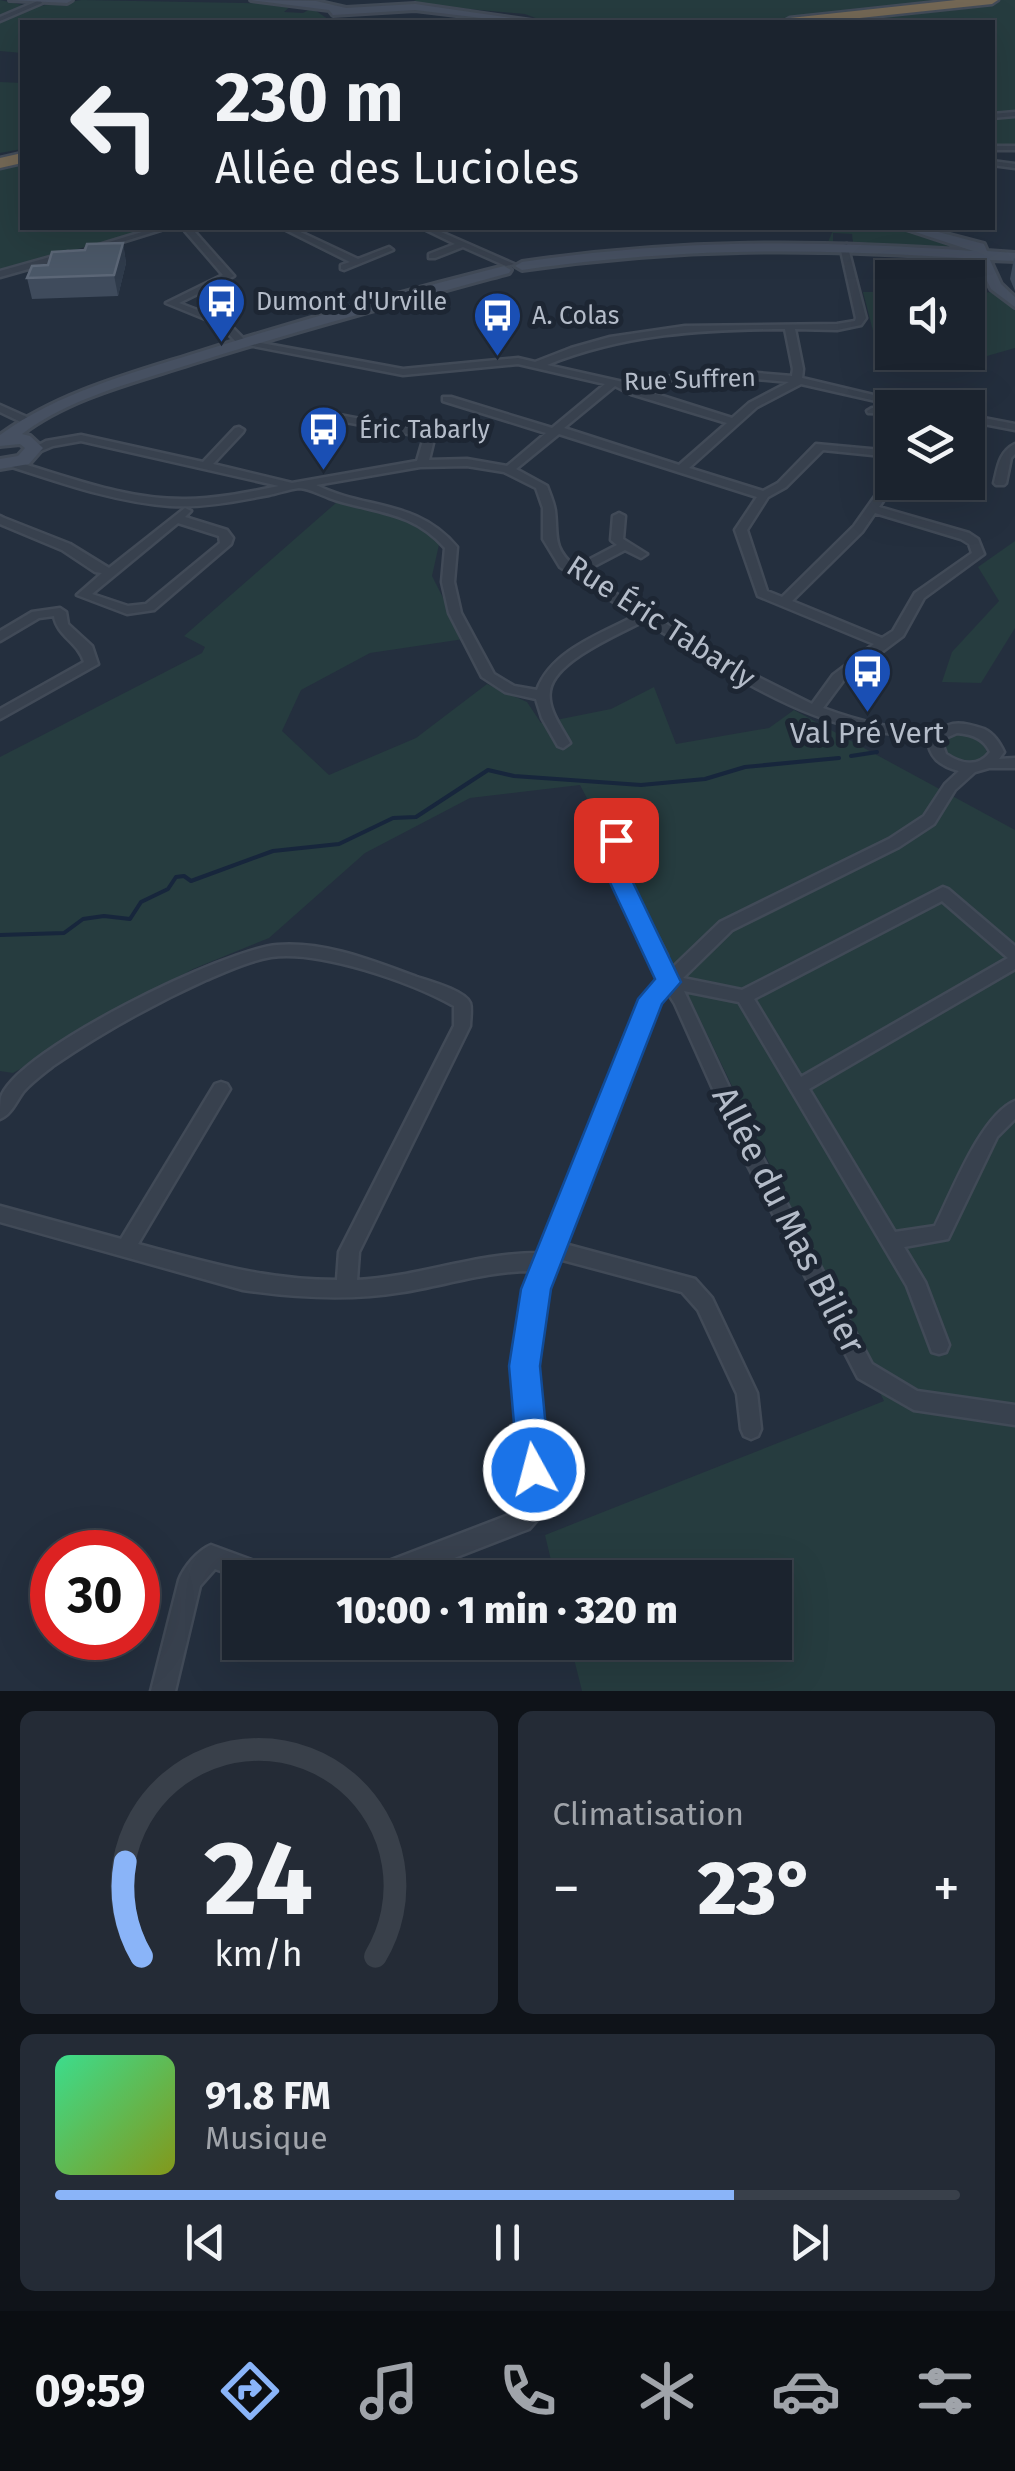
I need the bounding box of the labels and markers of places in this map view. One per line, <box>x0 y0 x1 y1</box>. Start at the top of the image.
bus stop icon: Dumont d'Urville <box>195 276 247 344</box>
place label: Dumont d'Urville <box>256 287 447 317</box>
bus stop icon: A. Colas <box>471 290 523 358</box>
place label: A. Colas <box>532 301 619 331</box>
bus stop icon: Éric Tabarly <box>298 404 350 472</box>
place label: Éric Tabarly <box>359 414 491 445</box>
bus stop icon: Val Pré Vert <box>841 646 893 714</box>
place label: Val Pré Vert <box>790 715 945 751</box>
pin <box>574 798 659 883</box>

